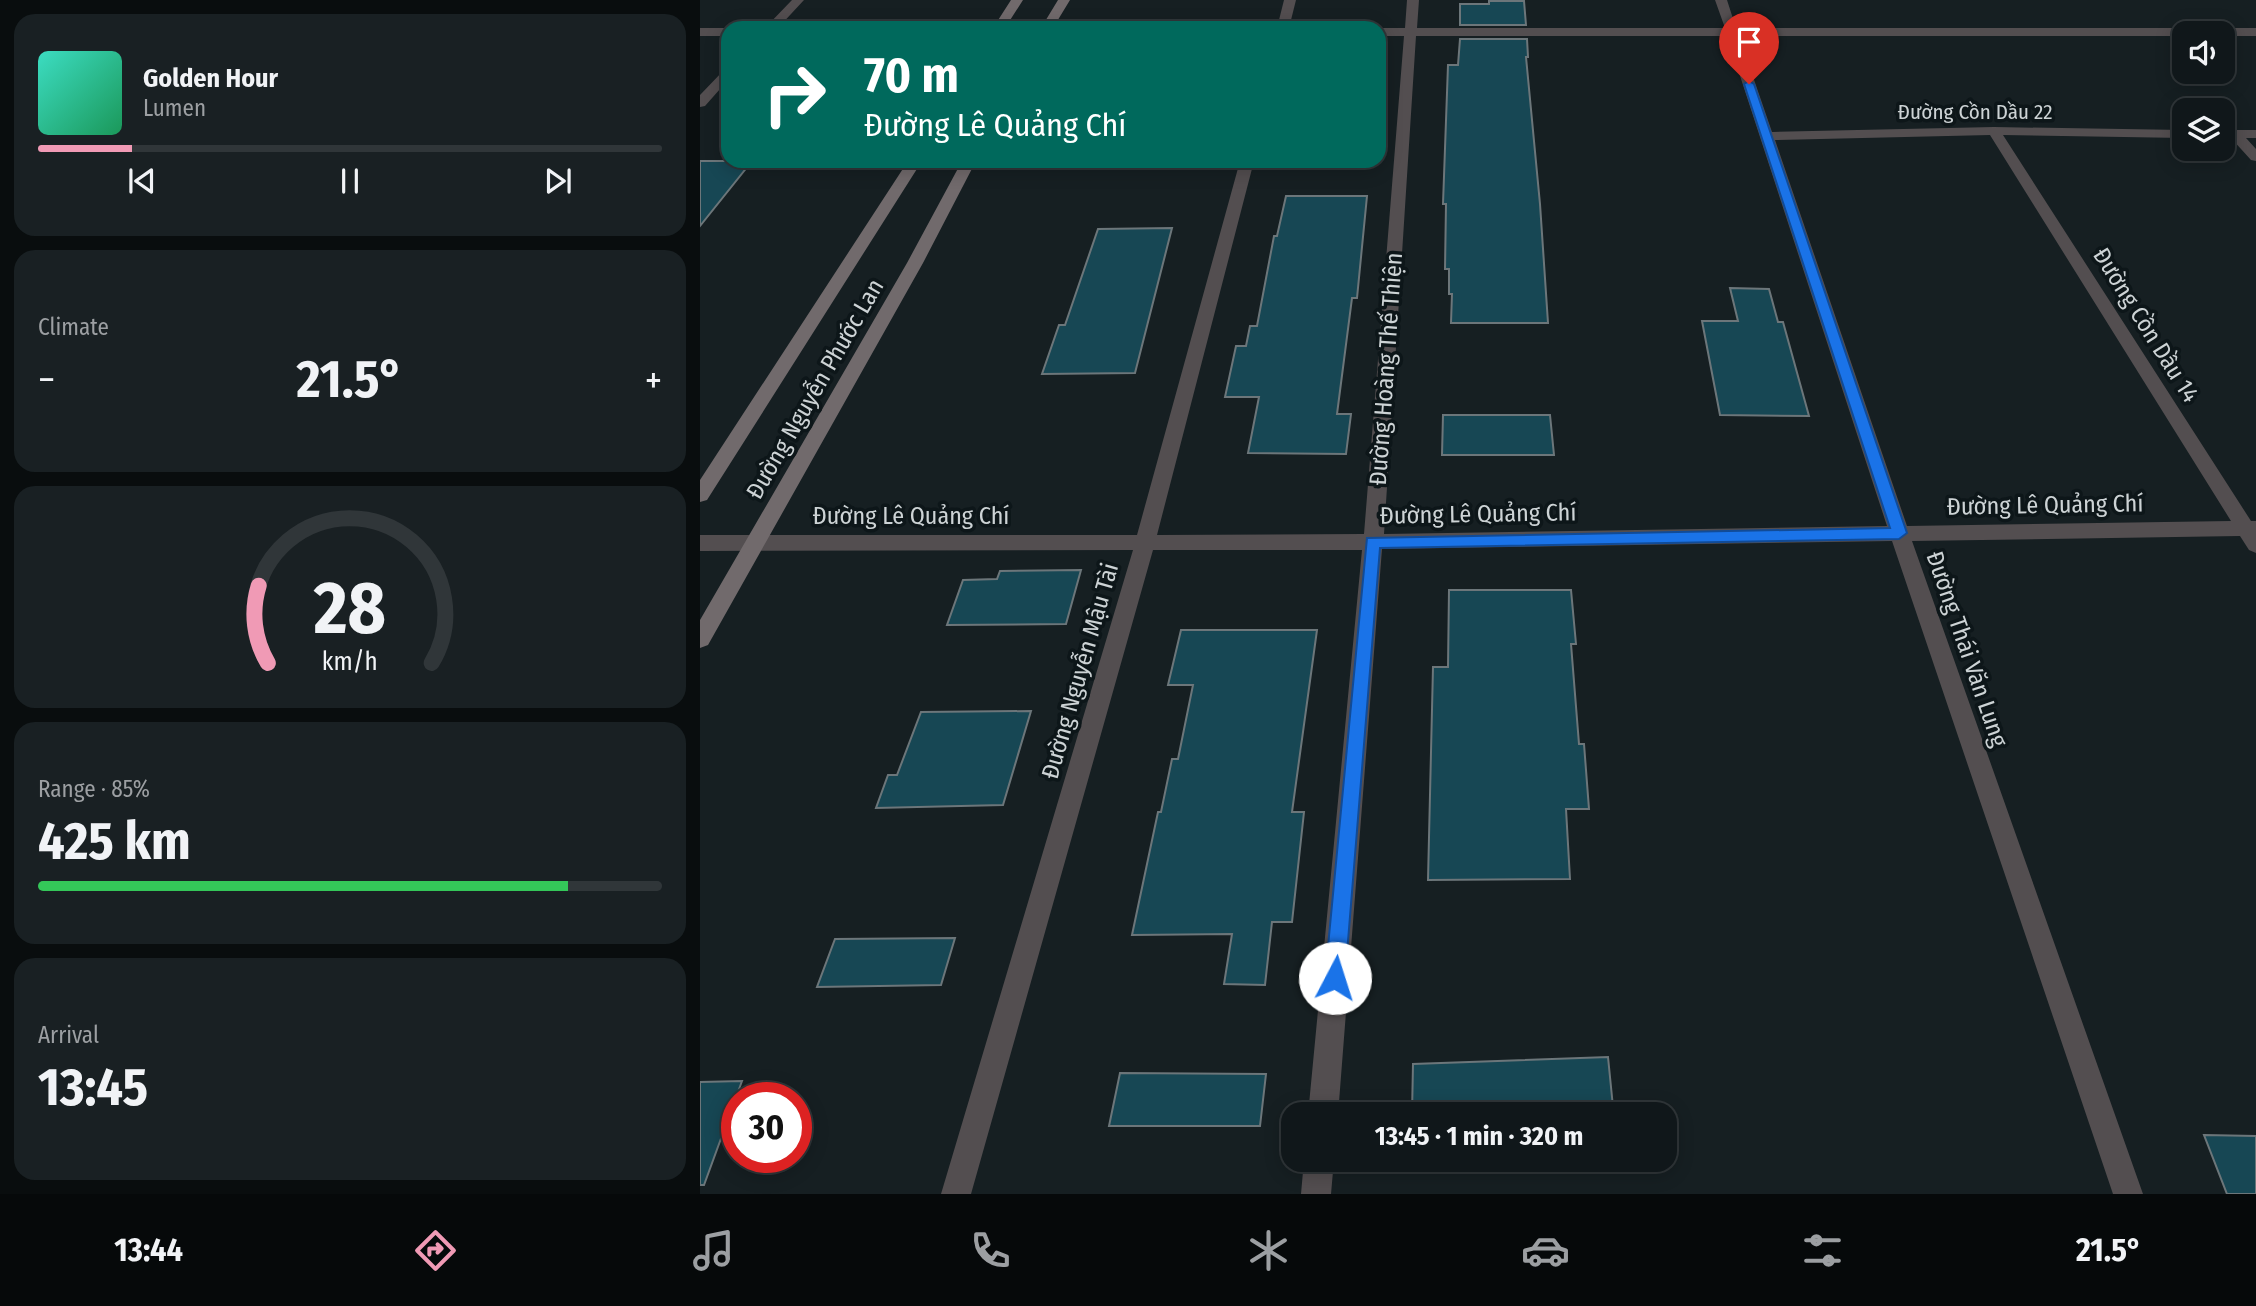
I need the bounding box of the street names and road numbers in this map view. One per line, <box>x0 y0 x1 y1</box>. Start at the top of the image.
street label: Đường Cồn Dầu 22 <box>1898 99 2052 125</box>
street label: Đường Cồn Dầu 14 <box>2087 243 2205 407</box>
street label: Đường Hoàng Thế Thiện <box>1364 252 1408 486</box>
street label: Đường Nguyễn Phước Lan <box>741 274 889 504</box>
street label: Đường Lê Quảng Chí <box>1946 489 2144 521</box>
street label: Đường Lê Quảng Chí <box>1379 498 1577 530</box>
street label: Đường Lê Quảng Chí <box>813 502 1009 530</box>
street label: Đường Thái Văn Lung <box>1920 548 2014 751</box>
street label: Đường Nguyễn Mậu Tài <box>1036 560 1124 782</box>

